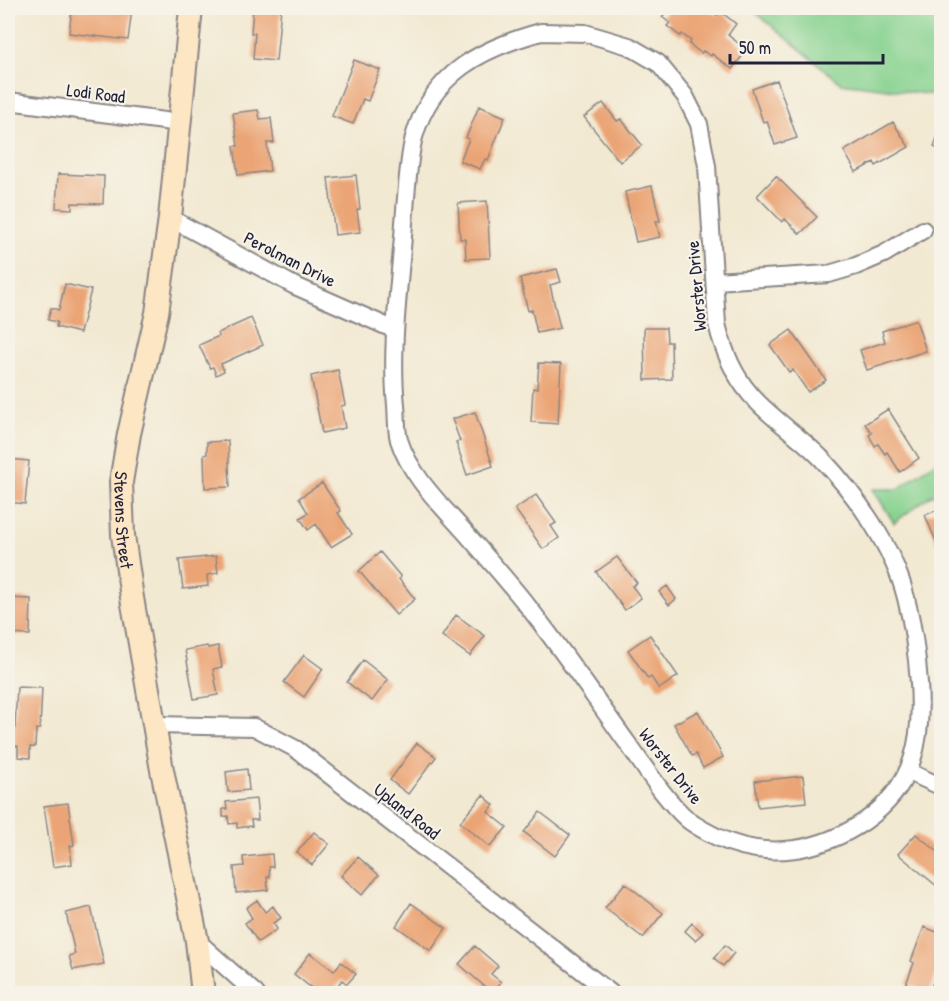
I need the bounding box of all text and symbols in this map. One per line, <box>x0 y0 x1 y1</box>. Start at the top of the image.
scale bar <box>730 27 883 65</box>
text: 50 m <box>739 35 771 60</box>
street label: Lodi Road <box>65 77 127 109</box>
street label: Perolman Drive <box>240 225 340 293</box>
street label: Worster Drive <box>680 240 712 332</box>
street label: Stevens Street <box>108 470 140 571</box>
street label: Worster Drive <box>633 723 709 809</box>
street label: Upland Road <box>368 777 446 845</box>

